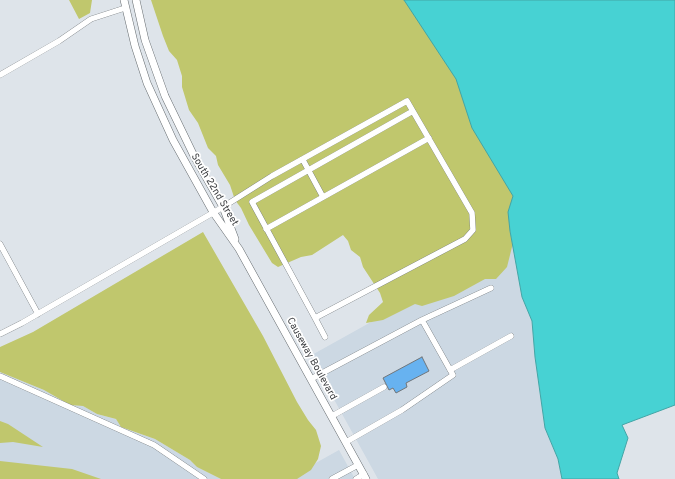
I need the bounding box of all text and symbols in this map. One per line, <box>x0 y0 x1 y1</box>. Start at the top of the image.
street label: South 22nd Street <box>188 152 240 228</box>
street label: Causeway Boulevard <box>283 316 339 402</box>

